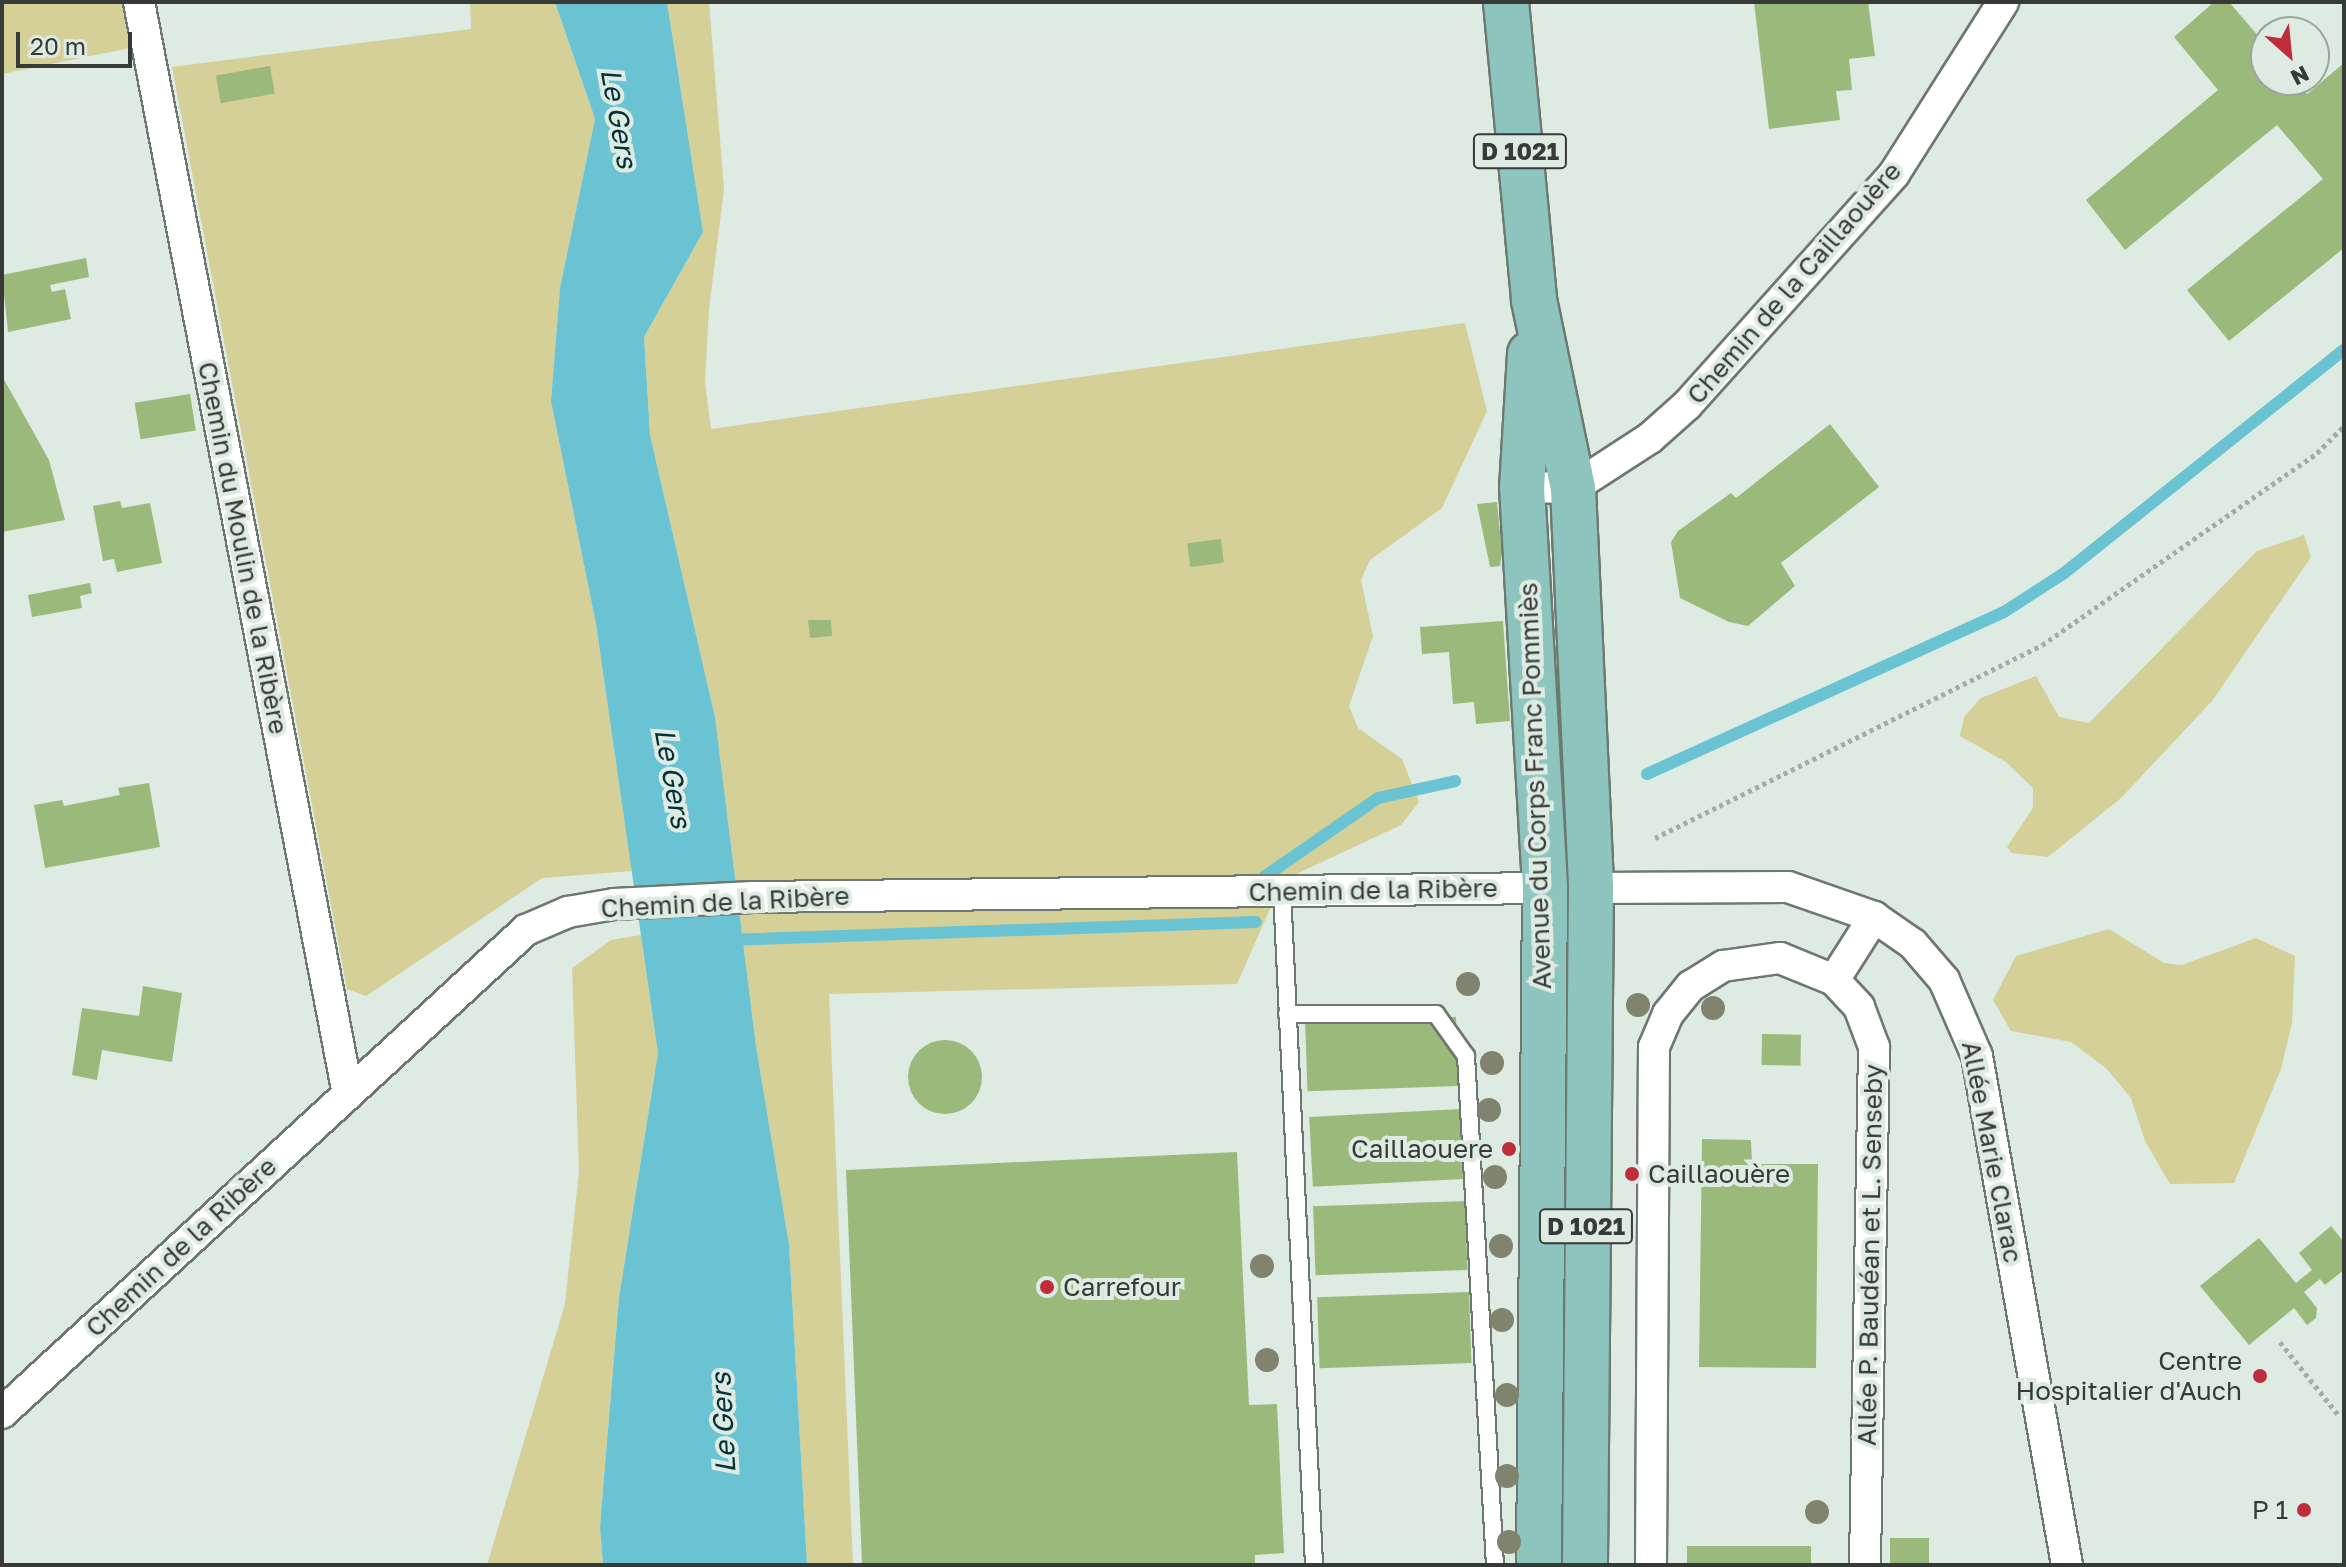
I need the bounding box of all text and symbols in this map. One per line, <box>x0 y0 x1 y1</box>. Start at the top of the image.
scale bar <box>20 16 136 66</box>
north arrow <box>2250 16 2330 96</box>
text: 20 m <box>30 31 86 60</box>
text: N <box>2287 60 2314 92</box>
water label: Le Gers <box>594 66 644 170</box>
road number: D 1021 <box>1472 131 1568 171</box>
street label: Chemin de la Caillaouère <box>1680 156 1908 410</box>
street label: Chemin du Moulin de la Ribère <box>192 359 294 737</box>
street label: Avenue du Corps Franc Pommiès <box>1512 582 1558 990</box>
water label: Le Gers <box>648 726 698 830</box>
street label: Chemin de la Ribère <box>1248 872 1498 908</box>
street label: Chemin de la Ribère <box>600 880 850 924</box>
street label: Allée Marie Clarac <box>1955 1039 2029 1265</box>
street label: Allée P. Baudéan et L. Senseby <box>1851 1064 1889 1446</box>
place label: Caillaouere <box>1351 1133 1493 1165</box>
marker: Caillaouere <box>1500 1140 1518 1158</box>
street label: Chemin de la Ribère <box>79 1151 283 1343</box>
place label: Caillaouère <box>1648 1158 1790 1190</box>
marker: Caillaouère <box>1623 1165 1641 1183</box>
road number: D 1021 <box>1538 1206 1634 1246</box>
place label: Carrefour <box>1063 1271 1181 1303</box>
marker: Carrefour <box>1038 1278 1056 1296</box>
place label: Centre Hospitalier d'Auch <box>2015 1345 2242 1406</box>
marker: Centre Hospitalier d'Auch <box>2249 1365 2271 1387</box>
water label: Le Gers <box>704 1372 742 1474</box>
place label: P 1 <box>2252 1494 2288 1526</box>
marker: P 1 <box>2295 1501 2313 1519</box>

